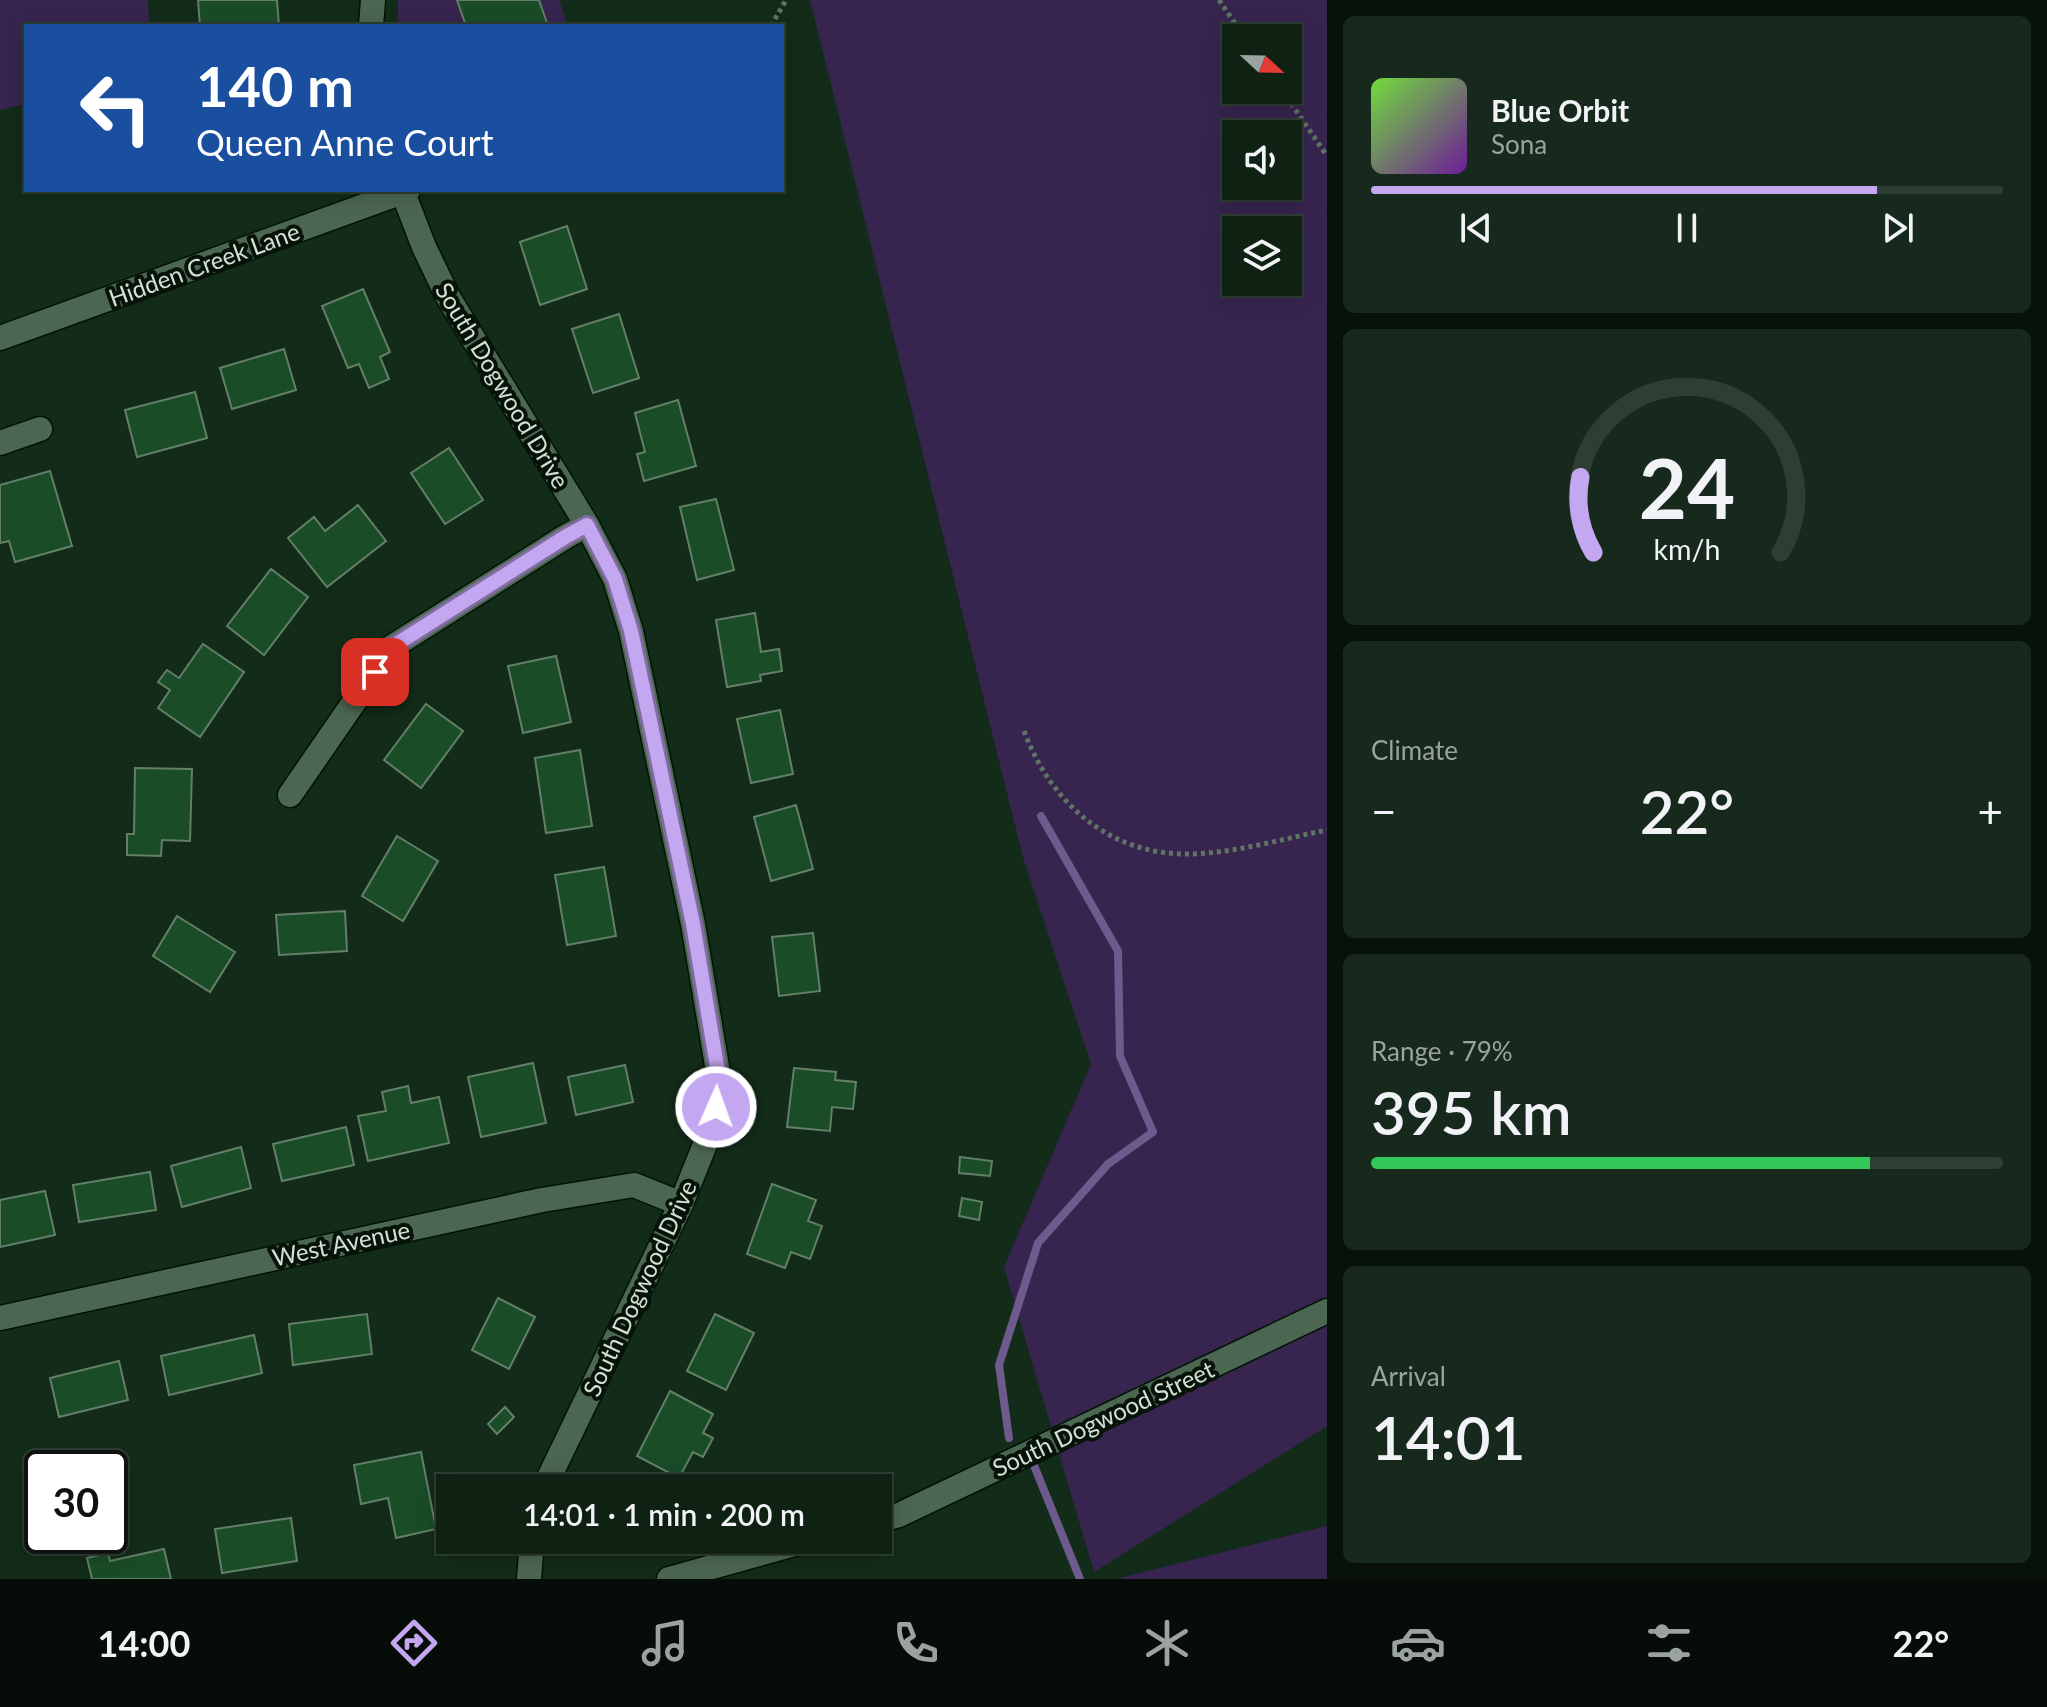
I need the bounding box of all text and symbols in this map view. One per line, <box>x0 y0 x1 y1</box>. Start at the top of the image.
north arrow <box>1222 24 1302 104</box>
map controls <box>1222 24 1302 296</box>
text: 140 m <box>196 52 354 119</box>
icon: left <box>64 56 168 160</box>
text: Blue Orbit <box>1491 92 1629 128</box>
text: Queen Anne Court <box>196 120 494 164</box>
button: sound <box>1222 120 1302 200</box>
text: Sona <box>1491 128 1547 160</box>
icon: previous <box>1454 206 1498 250</box>
icon: pause <box>1665 206 1709 250</box>
icon: next <box>1876 206 1920 250</box>
street label: Hidden Creek Lane <box>105 216 303 312</box>
button: layers <box>1222 216 1302 296</box>
street label: South Dogwood Drive <box>430 277 576 493</box>
text: 24 <box>1639 436 1735 536</box>
text: km/h <box>1654 532 1720 566</box>
pin <box>341 638 409 706</box>
icon: arrive <box>353 650 397 694</box>
text: Climate <box>1371 734 1458 766</box>
text: 22° <box>1640 775 1734 847</box>
text: − <box>1371 785 1397 837</box>
text: + <box>1977 785 2003 837</box>
text: Range · 79% <box>1371 1035 1513 1067</box>
position arrow <box>674 1065 758 1149</box>
text: 395 km <box>1371 1076 1572 1148</box>
street label: South Dogwood Drive <box>576 1175 702 1401</box>
street label: West Avenue <box>270 1214 412 1272</box>
street label: South Dogwood Street <box>988 1354 1219 1482</box>
text: Arrival <box>1371 1360 1446 1392</box>
text: 14:01 <box>1371 1401 1525 1473</box>
speed limit sign: 30 <box>24 1450 128 1554</box>
text: 14:01 · 1 min · 200 m <box>523 1496 805 1532</box>
icon: directions <box>386 1615 442 1671</box>
icon: music <box>637 1615 693 1671</box>
icon: phone <box>888 1615 944 1671</box>
icon: climate <box>1139 1615 1195 1671</box>
icon: car <box>1390 1615 1446 1671</box>
icon: filters <box>1641 1615 1697 1671</box>
text: 14:00 <box>98 1621 190 1665</box>
text: 22° <box>1893 1621 1949 1665</box>

